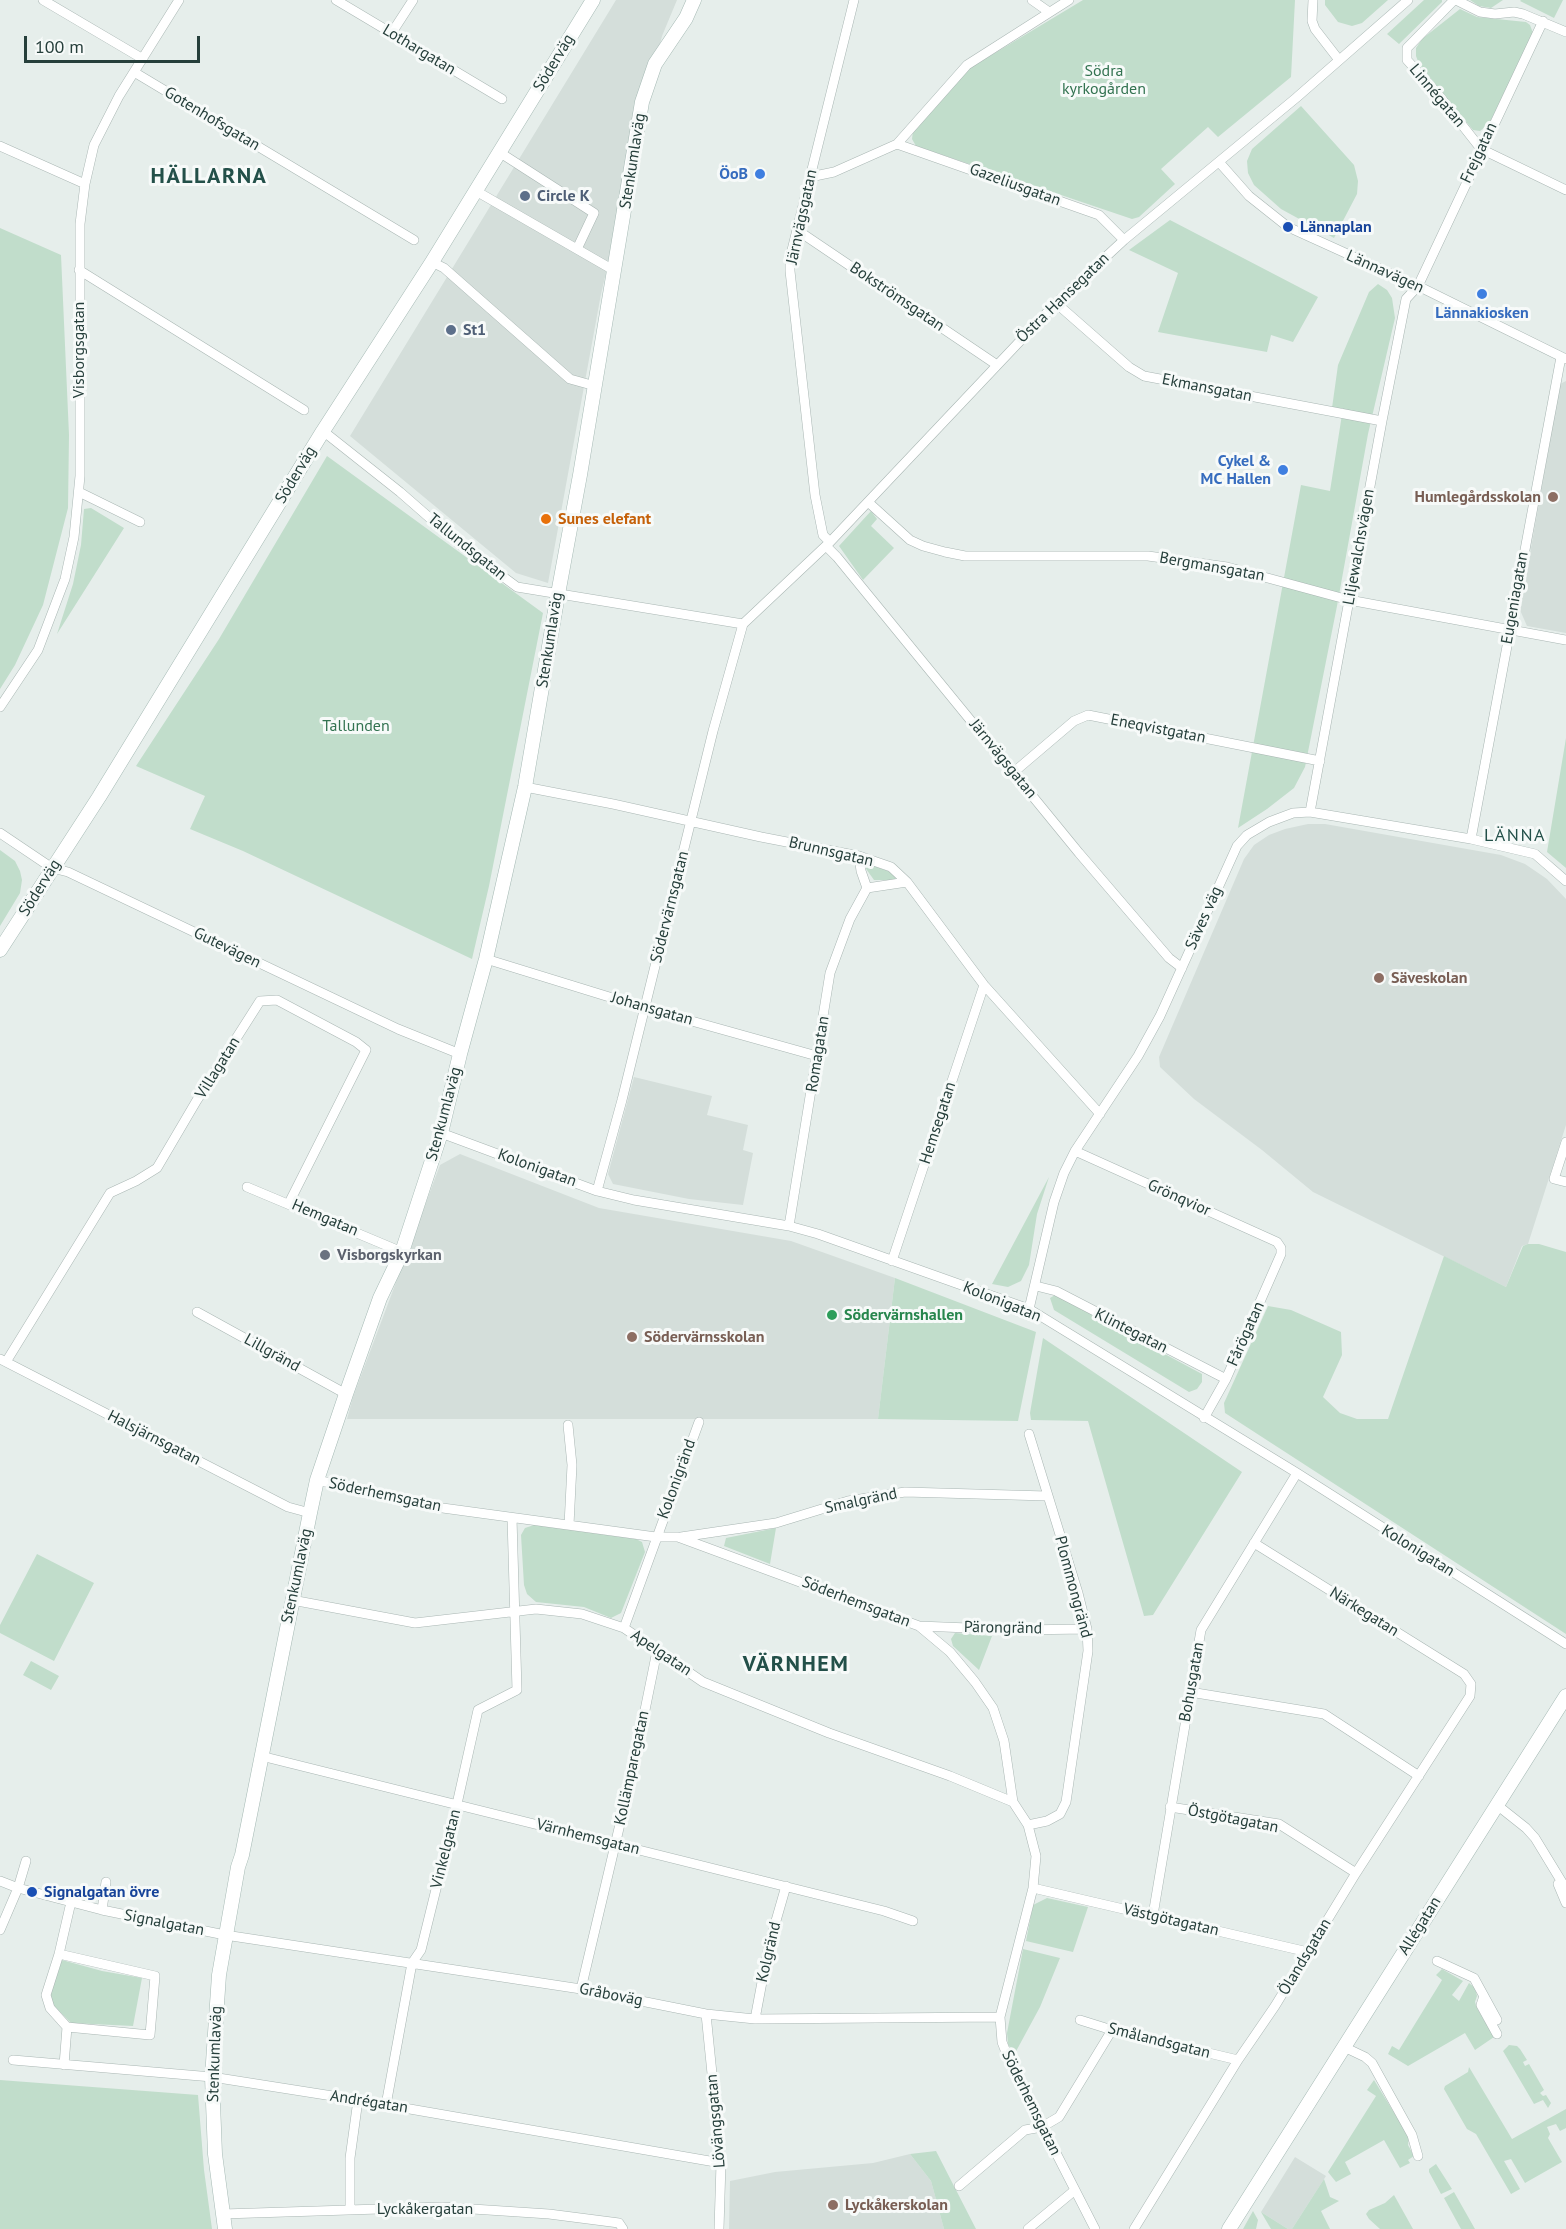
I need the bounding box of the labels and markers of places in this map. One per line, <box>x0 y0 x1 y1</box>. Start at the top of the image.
place label: ÖoB <box>719 164 748 184</box>
marker: ÖoB <box>753 167 767 181</box>
place label: Circle K <box>537 186 590 206</box>
marker: Circle K <box>518 189 532 203</box>
place label: Lännaplan <box>1300 217 1372 237</box>
marker: Lännaplan <box>1281 220 1295 234</box>
marker: Lännakiosken <box>1475 287 1489 301</box>
place label: Lännakiosken <box>1435 303 1529 323</box>
place label: St1 <box>463 320 486 340</box>
marker: St1 <box>444 323 458 337</box>
place label: Cykel & MC Hallen <box>1201 451 1271 489</box>
marker: Cykel & MC Hallen <box>1276 463 1290 477</box>
place label: Humlegårdsskolan <box>1414 487 1541 507</box>
marker: Humlegårdsskolan <box>1546 490 1560 504</box>
place label: Sunes elefant <box>558 509 651 529</box>
marker: Sunes elefant <box>539 512 553 526</box>
place label: Säveskolan <box>1391 968 1467 988</box>
marker: Säveskolan <box>1372 971 1386 985</box>
place label: Visborgskyrkan <box>337 1245 442 1265</box>
marker: Visborgskyrkan <box>318 1248 332 1262</box>
place label: Södervärnshallen <box>844 1305 963 1325</box>
marker: Södervärnshallen <box>825 1308 839 1322</box>
place label: Södervärnsskolan <box>644 1327 764 1347</box>
marker: Södervärnsskolan <box>625 1330 639 1344</box>
place label: Signalgatan övre <box>44 1882 159 1902</box>
marker: Signalgatan övre <box>25 1885 39 1899</box>
place label: Lyckåkerskolan <box>845 2195 948 2215</box>
marker: Lyckåkerskolan <box>826 2198 840 2212</box>

